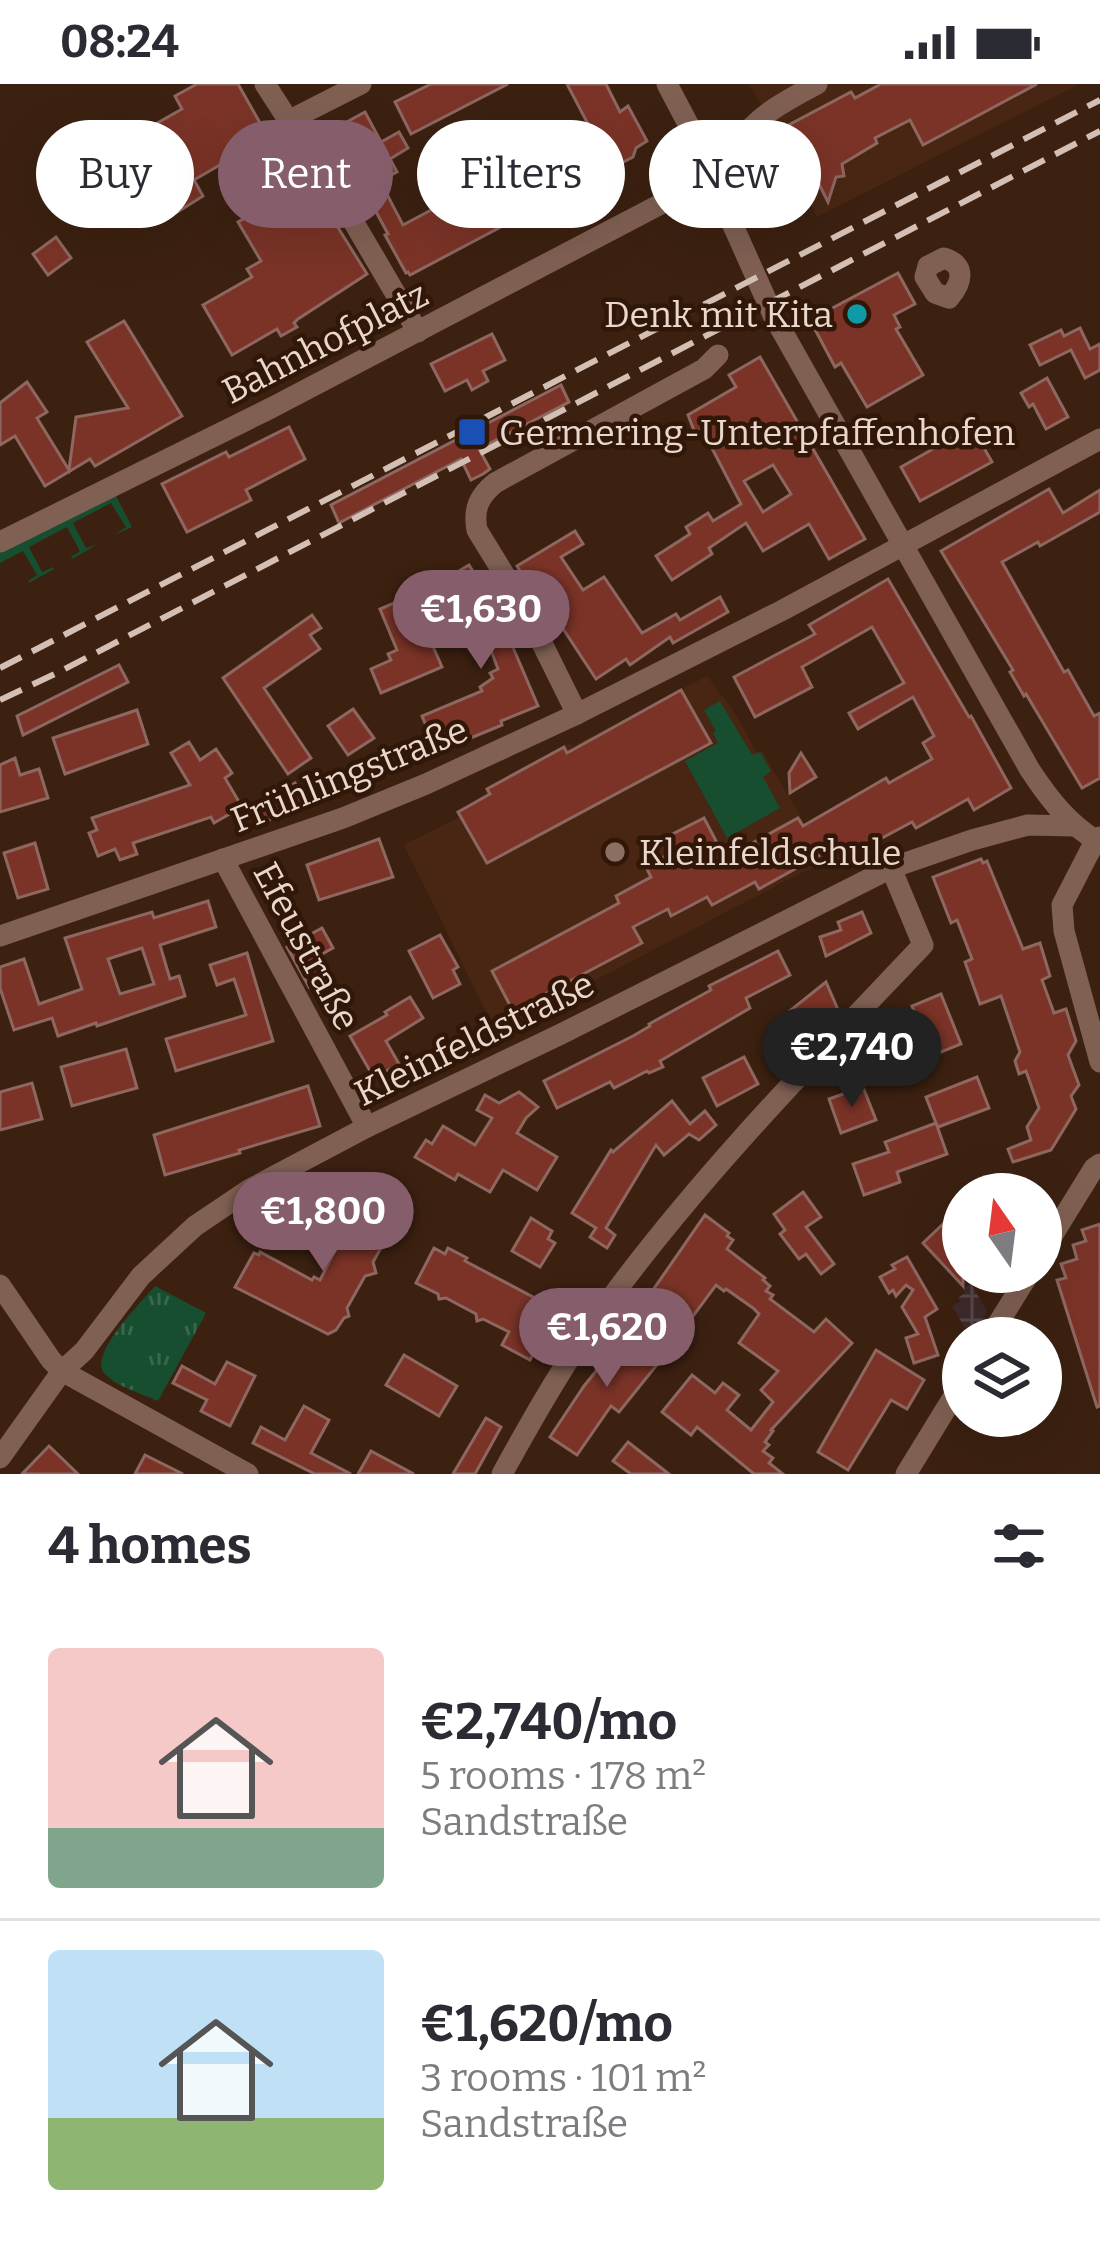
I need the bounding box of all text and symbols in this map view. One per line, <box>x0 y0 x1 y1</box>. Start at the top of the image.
text: 08:24 <box>60 15 179 69</box>
chip: Buy <box>36 120 194 228</box>
chip: Rent <box>218 120 393 228</box>
chip: Filters <box>417 120 625 228</box>
chip: New <box>649 120 821 228</box>
street label: Bahnhofplatz <box>215 272 436 414</box>
place label: Denk mit Kita <box>604 293 833 337</box>
marker: Denk mit Kita <box>844 301 870 327</box>
place label: Germering-Unterpfaffenhofen <box>499 411 1016 455</box>
marker: Germering-Unterpfaffenhofen <box>456 416 488 448</box>
pin: €1,630 <box>383 570 579 672</box>
text: €1,630 <box>420 586 542 632</box>
street label: Frühlingstraße <box>225 707 474 842</box>
place label: Kleinfeldschule <box>639 831 901 875</box>
marker: Kleinfeldschule <box>602 839 628 865</box>
street label: Efeustraße <box>244 855 369 1038</box>
street label: Kleinfeldstraße <box>348 962 601 1116</box>
pin: €2,740 <box>754 1008 950 1110</box>
text: €2,740 <box>789 1024 915 1070</box>
pin: €1,800 <box>225 1172 421 1274</box>
north arrow <box>942 1173 1062 1293</box>
map controls <box>942 1173 1062 1437</box>
text: €1,800 <box>260 1188 386 1234</box>
pin: €1,620 <box>509 1288 705 1390</box>
text: €1,620 <box>546 1304 668 1350</box>
button: layers <box>942 1317 1062 1437</box>
icon: filters <box>986 1513 1052 1579</box>
text: 4 homes <box>48 1515 252 1577</box>
text: €2,740/mo <box>420 1691 677 1753</box>
icon: home <box>144 1696 288 1840</box>
text: 5 rooms · 178 m² <box>420 1753 706 1799</box>
text: Sandstraße <box>420 1799 628 1845</box>
text: €1,620/mo <box>420 1993 673 2055</box>
icon: home <box>144 1998 288 2142</box>
text: 3 rooms · 101 m² <box>420 2055 706 2101</box>
text: Sandstraße <box>420 2101 628 2147</box>

